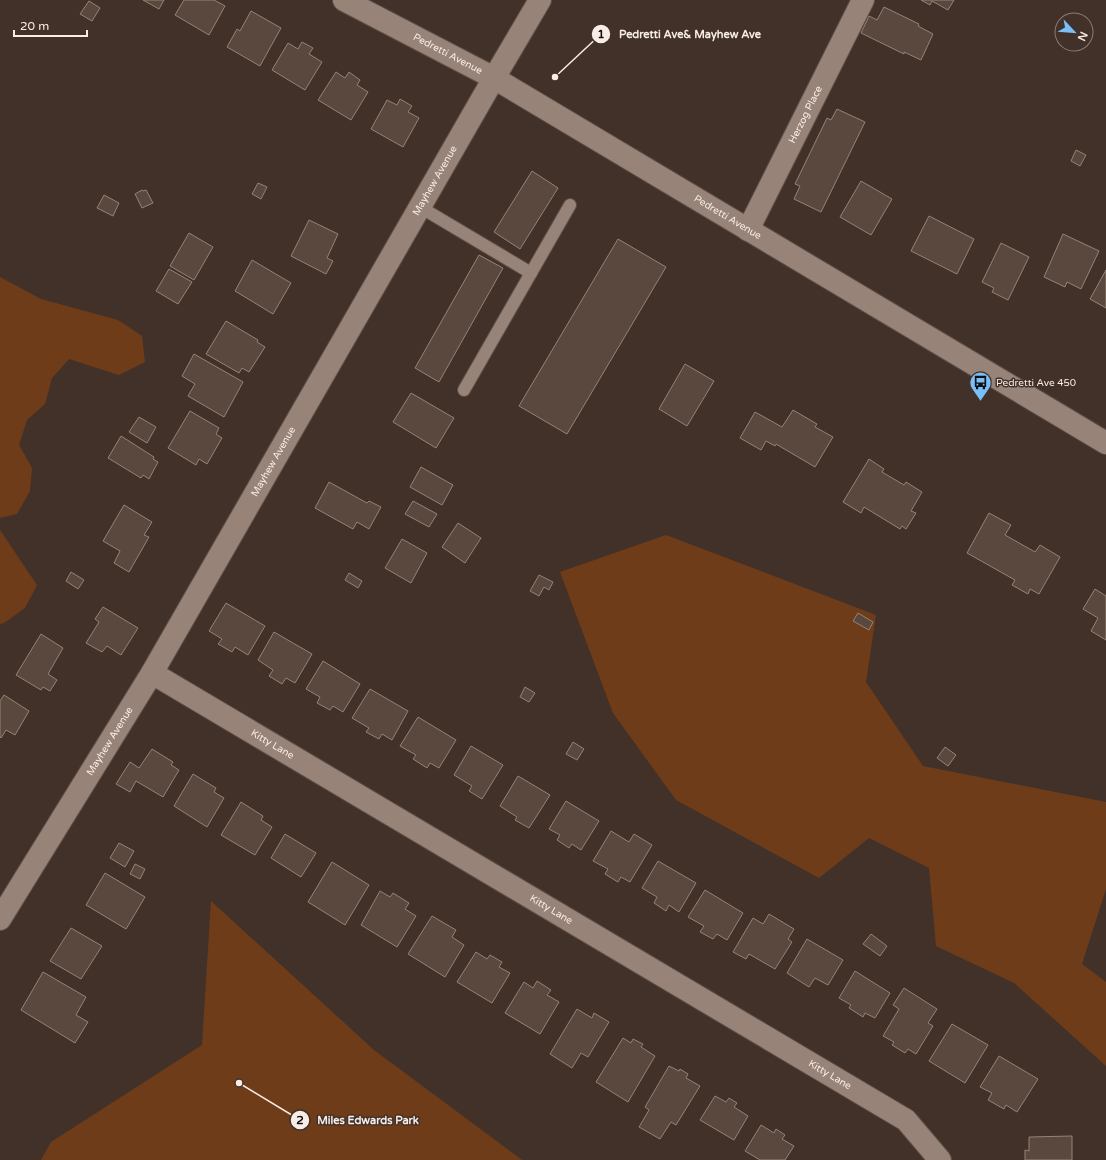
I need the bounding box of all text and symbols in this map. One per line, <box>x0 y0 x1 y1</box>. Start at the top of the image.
scale bar <box>14 12 87 38</box>
north arrow <box>1054 12 1094 52</box>
text: 20 m <box>20 19 49 33</box>
callout: Pedretti Ave& Mayhew Ave <box>591 23 770 46</box>
text: 1 <box>597 27 605 41</box>
text: Pedretti Ave& Mayhew Ave <box>619 28 762 42</box>
text: N <box>1075 29 1090 43</box>
street label: Pedretti Avenue <box>411 31 485 77</box>
street label: Herzog Place <box>786 84 825 145</box>
street label: Mayhew Avenue <box>410 143 460 218</box>
street label: Pedretti Avenue <box>692 193 764 242</box>
bus stop icon: Pedretti Ave 450 <box>968 370 994 403</box>
place label: Pedretti Ave 450 <box>996 377 1076 389</box>
street label: Mayhew Avenue <box>249 424 298 499</box>
street label: Mayhew Avenue <box>84 704 136 778</box>
street label: Kitty Lane <box>249 727 296 762</box>
street label: Kitty Lane <box>527 892 575 927</box>
street label: Kitty Lane <box>806 1057 854 1092</box>
callout: Miles Edwards Park <box>290 1108 427 1131</box>
text: 2 <box>296 1113 304 1127</box>
text: Miles Edwards Park <box>317 1114 419 1127</box>

